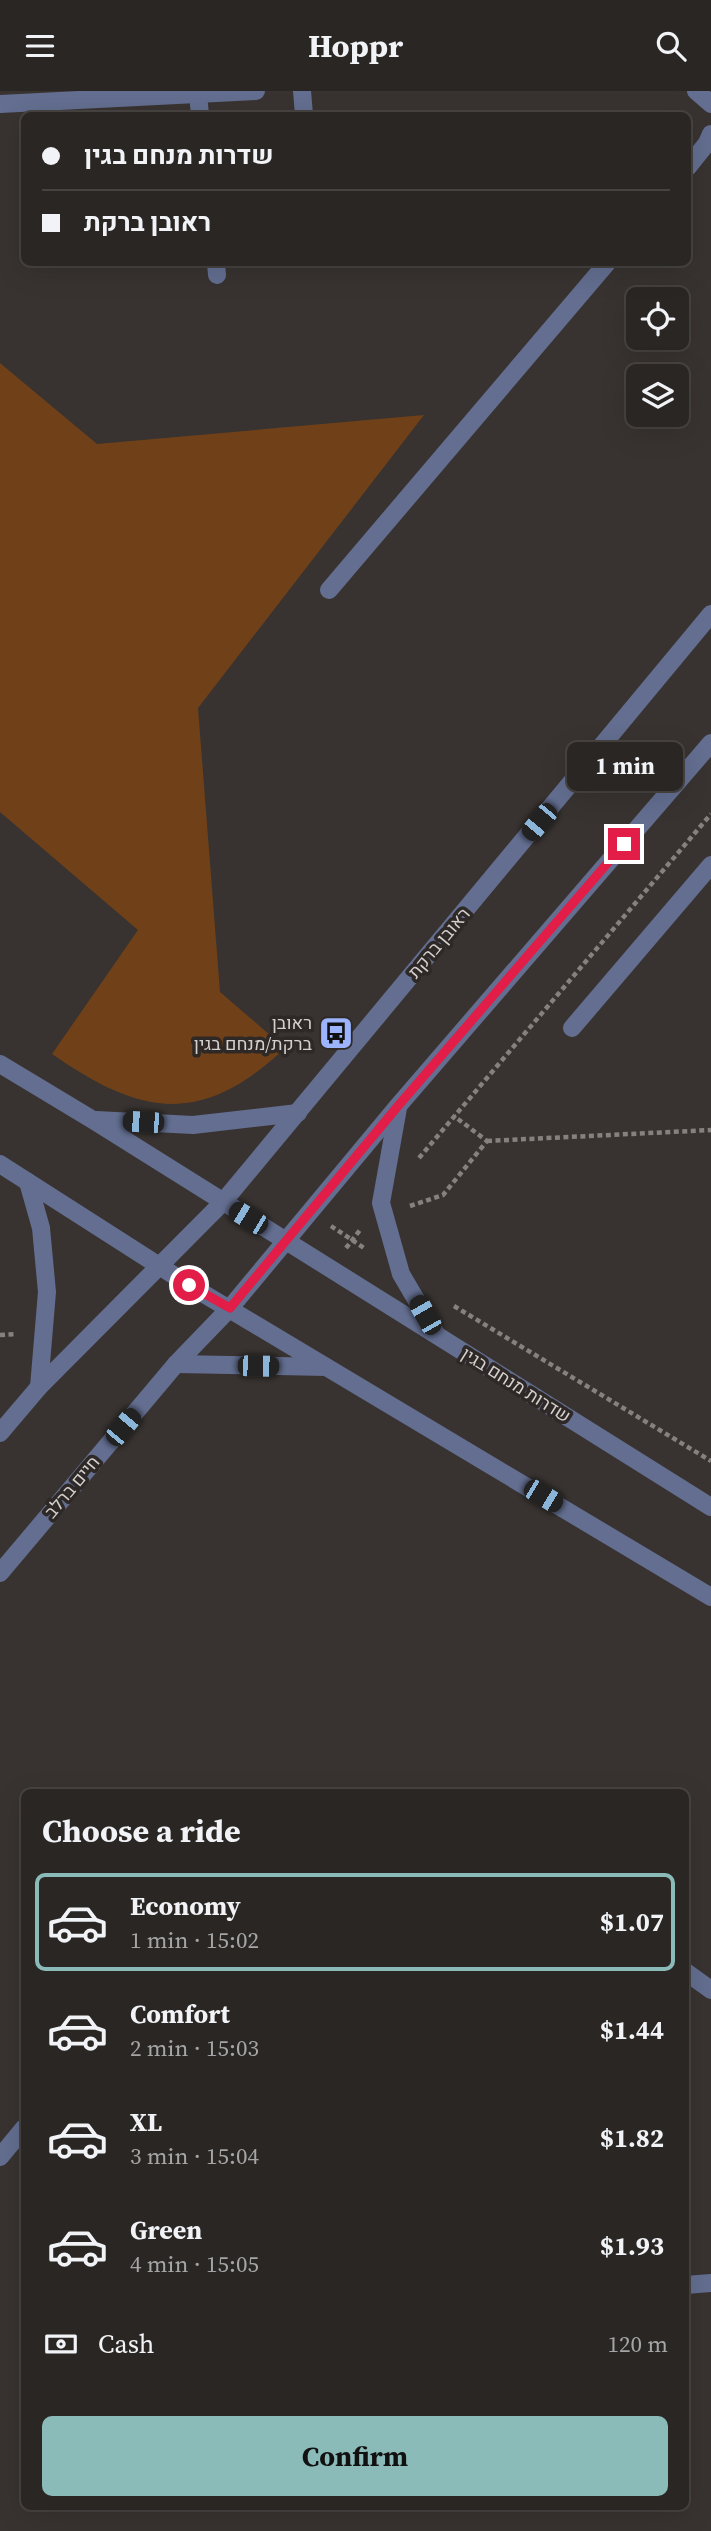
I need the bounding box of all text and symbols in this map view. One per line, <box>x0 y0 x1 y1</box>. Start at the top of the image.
text: Hoppr <box>308 24 403 68</box>
icon: menu <box>21 27 59 65</box>
icon: search <box>652 27 690 65</box>
text: שדרות מנחם בגין <box>84 137 274 173</box>
text: ראובן ברקת <box>84 204 211 240</box>
map controls <box>626 287 689 427</box>
button: locate <box>626 287 689 350</box>
button: layers <box>626 364 689 427</box>
callout: 1 min <box>566 743 682 791</box>
text: 1 min <box>595 750 655 782</box>
car <box>518 799 561 845</box>
route end <box>608 828 640 860</box>
street label: ראובן ברקת <box>402 902 476 983</box>
place label: ראובן ברקת/מנחם בגין <box>194 1010 313 1056</box>
bus stop icon: ראובן ברקת/מנחם בגין <box>317 1014 355 1052</box>
car <box>122 1110 165 1134</box>
car <box>225 1198 272 1238</box>
route start <box>173 1269 205 1301</box>
car <box>406 1292 445 1338</box>
street label: שדרות מנחם בגין <box>457 1341 576 1428</box>
car <box>237 1355 280 1377</box>
car <box>102 1404 145 1450</box>
street label: חיים ברלב <box>38 1450 105 1523</box>
car <box>520 1476 567 1516</box>
text: Choose a ride <box>42 1809 241 1853</box>
text: Economy <box>130 1888 241 1924</box>
icon: car <box>46 1891 109 1954</box>
text: $1.07 <box>600 1904 664 1940</box>
text: 1 min · 15:02 <box>130 1924 259 1956</box>
text: Comfort <box>130 1996 230 2032</box>
icon: car <box>46 1999 109 2062</box>
text: $1.44 <box>600 2012 664 2048</box>
text: 2 min · 15:03 <box>130 2032 259 2064</box>
text: XL <box>130 2104 162 2140</box>
icon: car <box>46 2107 109 2170</box>
text: $1.82 <box>600 2120 664 2156</box>
text: 3 min · 15:04 <box>130 2140 259 2172</box>
text: Green <box>130 2212 202 2248</box>
icon: car <box>46 2215 109 2278</box>
text: $1.93 <box>600 2228 664 2264</box>
text: 4 min · 15:05 <box>130 2248 259 2280</box>
icon: cash <box>42 2325 80 2363</box>
text: Cash <box>98 2326 154 2362</box>
text: 120 m <box>607 2328 668 2360</box>
button: Confirm <box>42 2416 668 2496</box>

